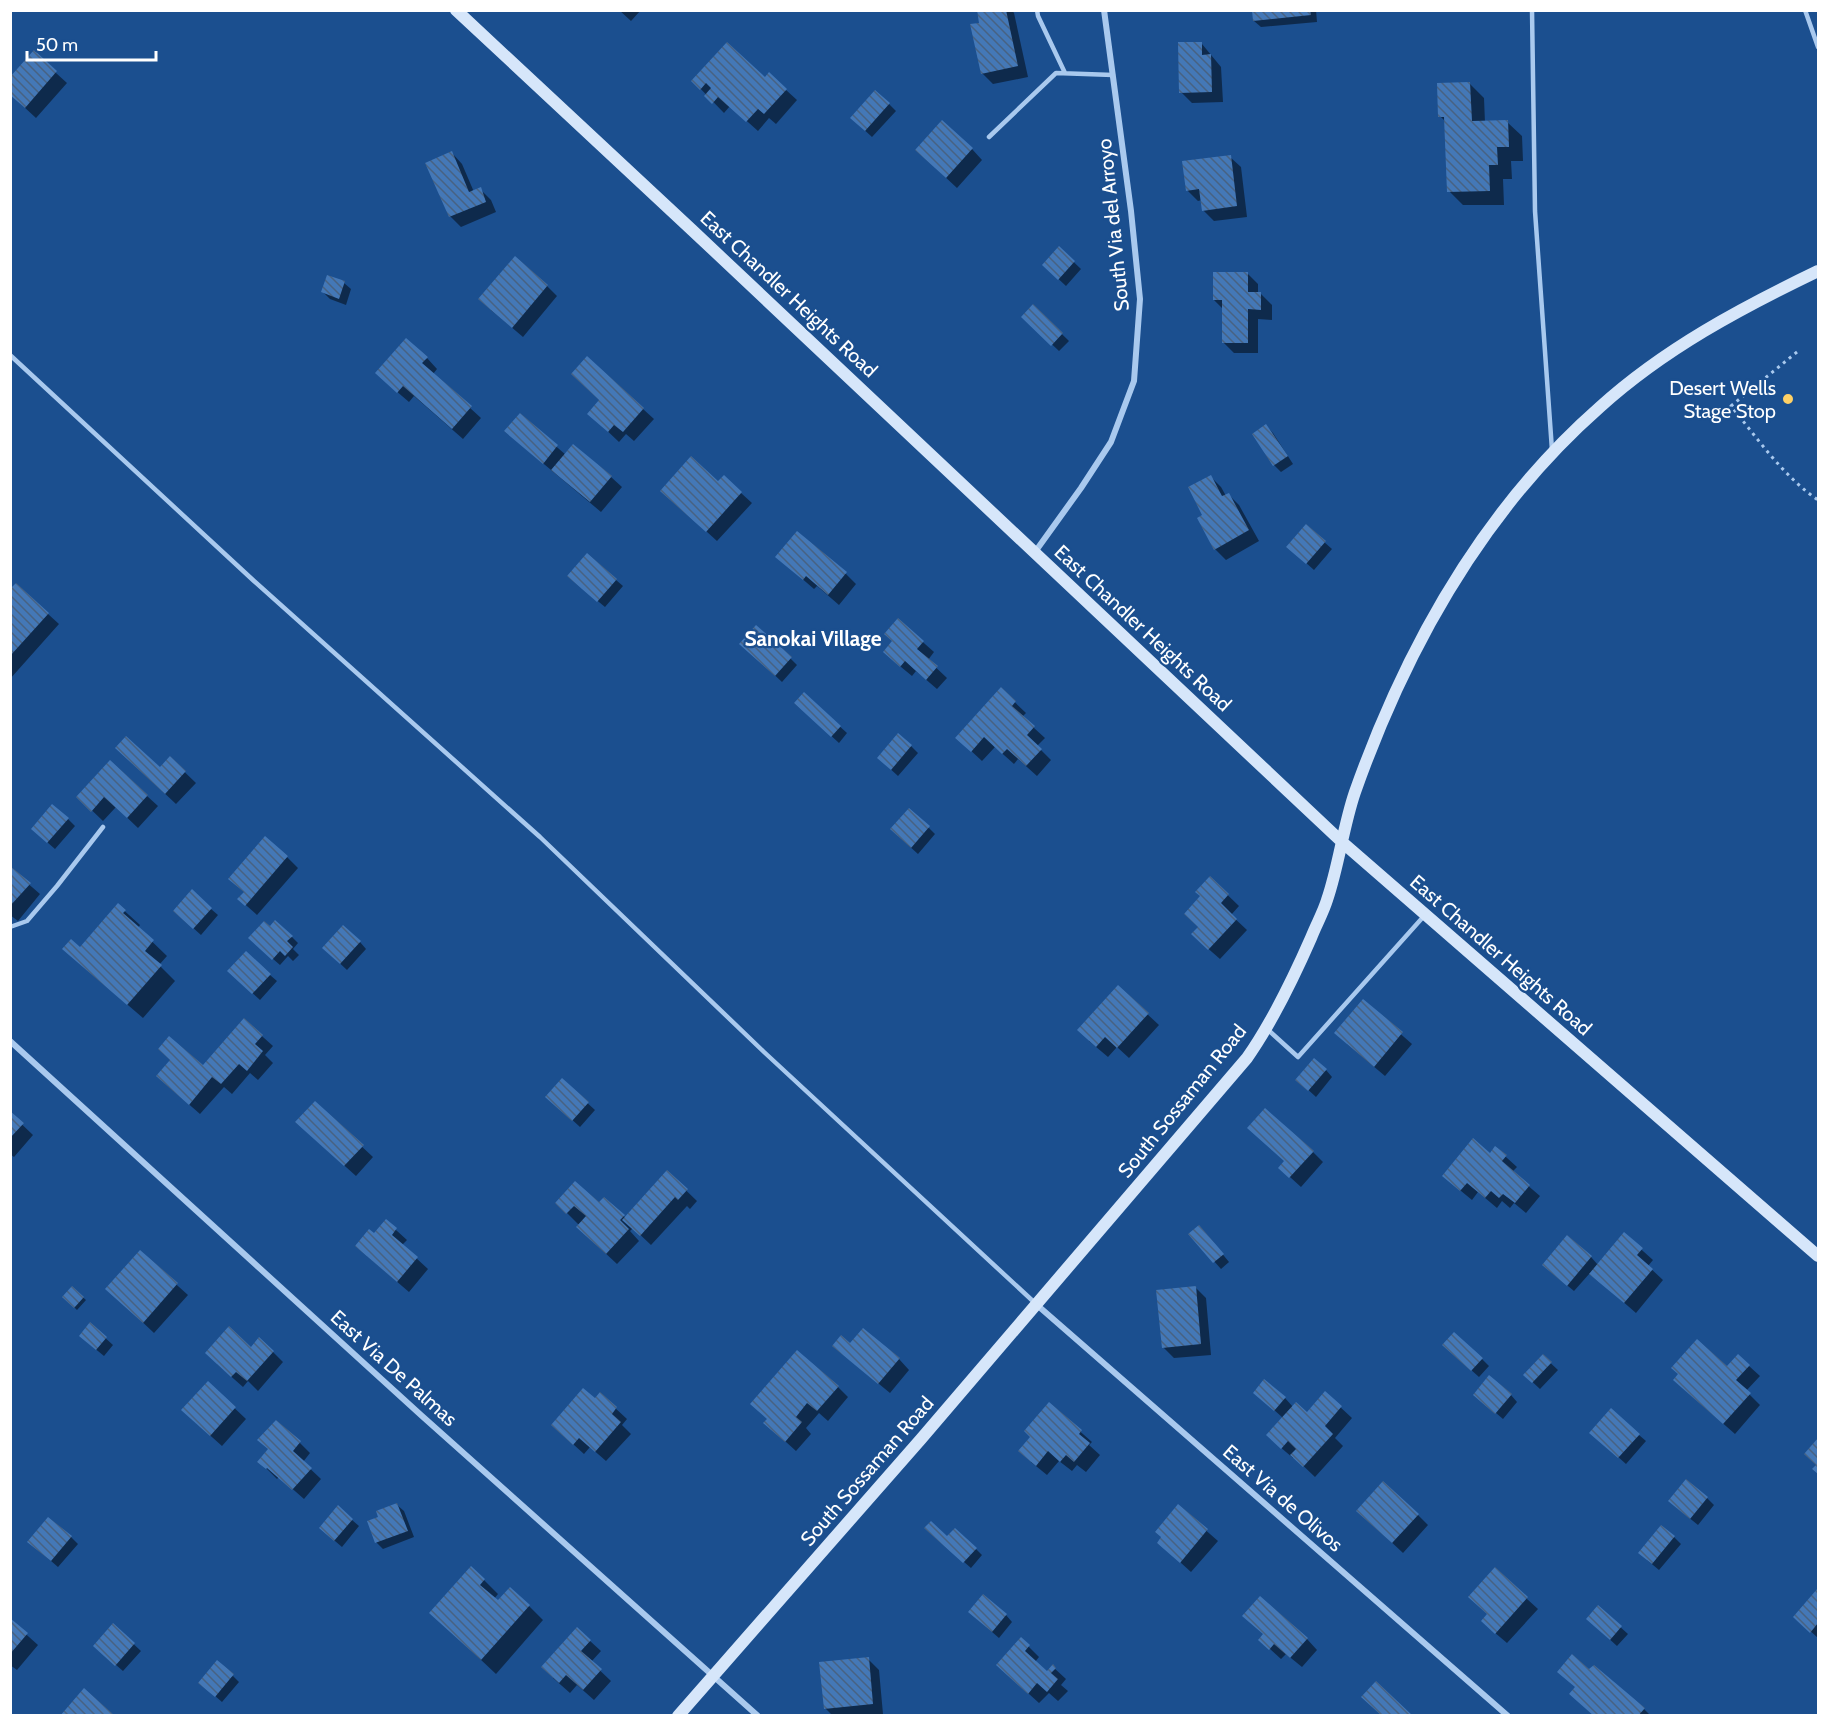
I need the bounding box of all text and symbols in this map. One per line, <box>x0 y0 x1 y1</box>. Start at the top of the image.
scale bar <box>27 24 156 62</box>
text: 50 m <box>36 34 78 56</box>
street label: South Via del Arroyo <box>1092 137 1134 313</box>
street label: East Chandler Heights Road <box>696 206 882 382</box>
place label: Desert Wells Stage Stop <box>1669 376 1776 423</box>
marker: Desert Wells Stage Stop <box>1781 392 1795 406</box>
street label: East Chandler Heights Road <box>1050 540 1236 716</box>
district label: Sanokai Village <box>744 626 882 651</box>
street label: East Chandler Heights Road <box>1405 870 1597 1040</box>
street label: South Sossaman Road <box>1113 1020 1251 1182</box>
street label: East Via De Palmas <box>326 1305 462 1431</box>
street label: South Sossaman Road <box>796 1391 938 1551</box>
street label: East Via de Olivos <box>1218 1440 1348 1556</box>

